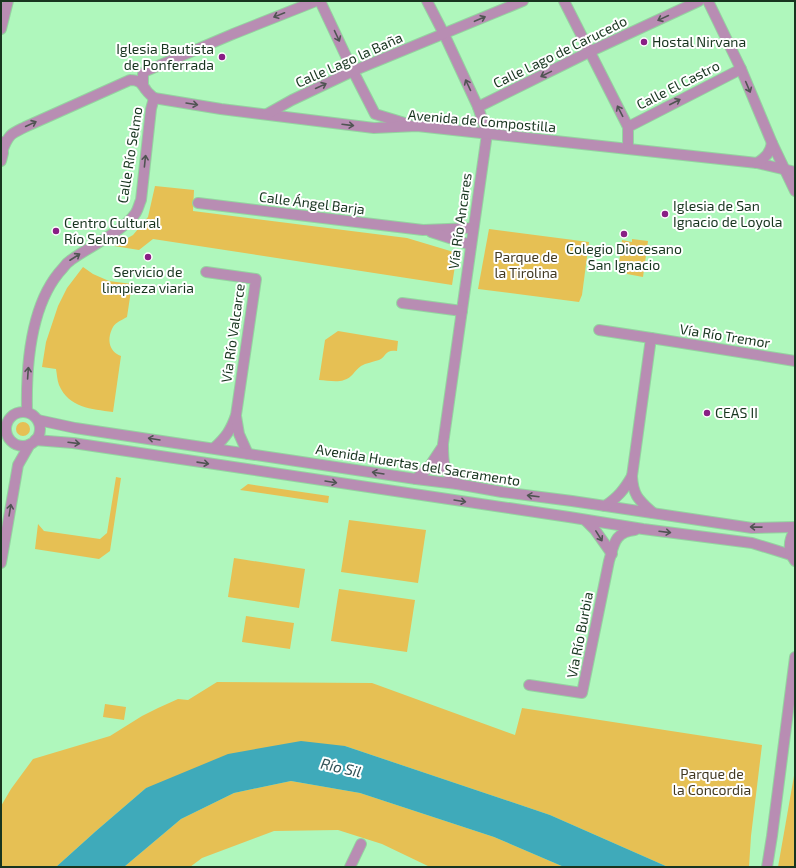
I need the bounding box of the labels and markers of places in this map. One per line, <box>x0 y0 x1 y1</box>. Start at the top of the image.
place label: Hostal Nirvana <box>652 33 746 50</box>
marker: Hostal Nirvana <box>639 37 649 47</box>
place label: Iglesia Bautista de Ponferrada <box>116 40 214 73</box>
marker: Iglesia Bautista de Ponferrada <box>217 52 227 62</box>
place label: Iglesia de San Ignacio de Loyola <box>673 197 783 230</box>
marker: Iglesia de San Ignacio de Loyola <box>660 209 670 219</box>
place label: Centro Cultural Río Selmo <box>64 214 161 247</box>
marker: Centro Cultural Río Selmo <box>51 226 61 236</box>
marker: Colegio Diocesano San Ignacio <box>619 229 629 239</box>
place label: Colegio Diocesano San Ignacio <box>566 240 682 273</box>
marker: Servicio de limpieza viaria <box>143 252 153 262</box>
place label: Servicio de limpieza viaria <box>102 263 194 296</box>
place label: CEAS II <box>715 404 758 421</box>
marker: CEAS II <box>702 408 712 418</box>

